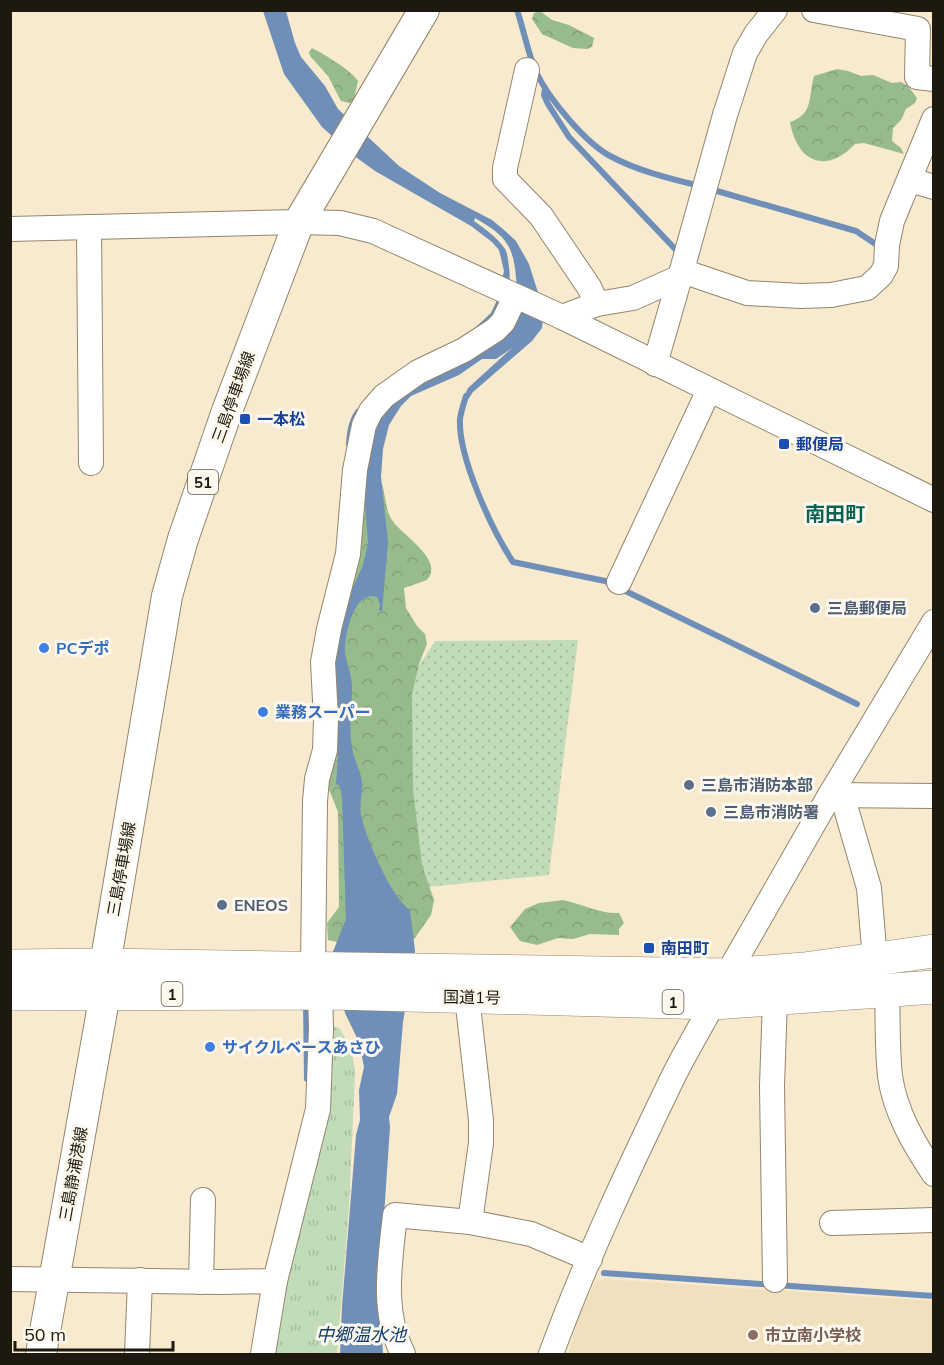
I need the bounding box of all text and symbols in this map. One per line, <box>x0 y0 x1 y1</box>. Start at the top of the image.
street label: 三島停車場線 <box>207 348 259 446</box>
place label: 一本松 <box>257 409 305 429</box>
marker: 一本松 <box>238 412 252 426</box>
place label: 郵便局 <box>796 434 844 454</box>
marker: 郵便局 <box>777 437 791 451</box>
road number: 51 <box>188 470 218 494</box>
district label: 南田町 <box>805 501 865 526</box>
place label: 三島郵便局 <box>827 598 907 618</box>
marker: 三島郵便局 <box>808 601 822 615</box>
place label: PCデポ <box>56 638 110 658</box>
marker: PCデポ <box>37 641 51 655</box>
place label: 業務スーパー <box>275 702 371 722</box>
marker: 業務スーパー <box>256 705 270 719</box>
place label: 三島市消防本部 <box>701 775 813 795</box>
marker: 三島市消防本部 <box>682 778 696 792</box>
place label: 三島市消防署 <box>723 802 819 822</box>
marker: 三島市消防署 <box>704 805 718 819</box>
street label: 三島停車場線 <box>103 820 139 918</box>
place label: ENEOS <box>234 895 288 915</box>
marker: ENEOS <box>215 898 229 912</box>
place label: 南田町 <box>661 938 709 958</box>
marker: 南田町 <box>642 941 656 955</box>
road number: 1 <box>162 982 182 1006</box>
street label: 国道1号 <box>443 986 501 1008</box>
road number: 1 <box>662 990 684 1014</box>
place label: サイクルベースあさひ <box>222 1037 380 1057</box>
marker: サイクルベースあさひ <box>203 1040 217 1054</box>
street label: 三島静浦港線 <box>55 1125 91 1223</box>
scale bar <box>15 1314 172 1352</box>
text: 50 m <box>24 1323 66 1346</box>
water label: 中郷温水池 <box>316 1323 408 1346</box>
place label: 市立南小学校 <box>765 1325 861 1345</box>
marker: 市立南小学校 <box>746 1328 760 1342</box>

